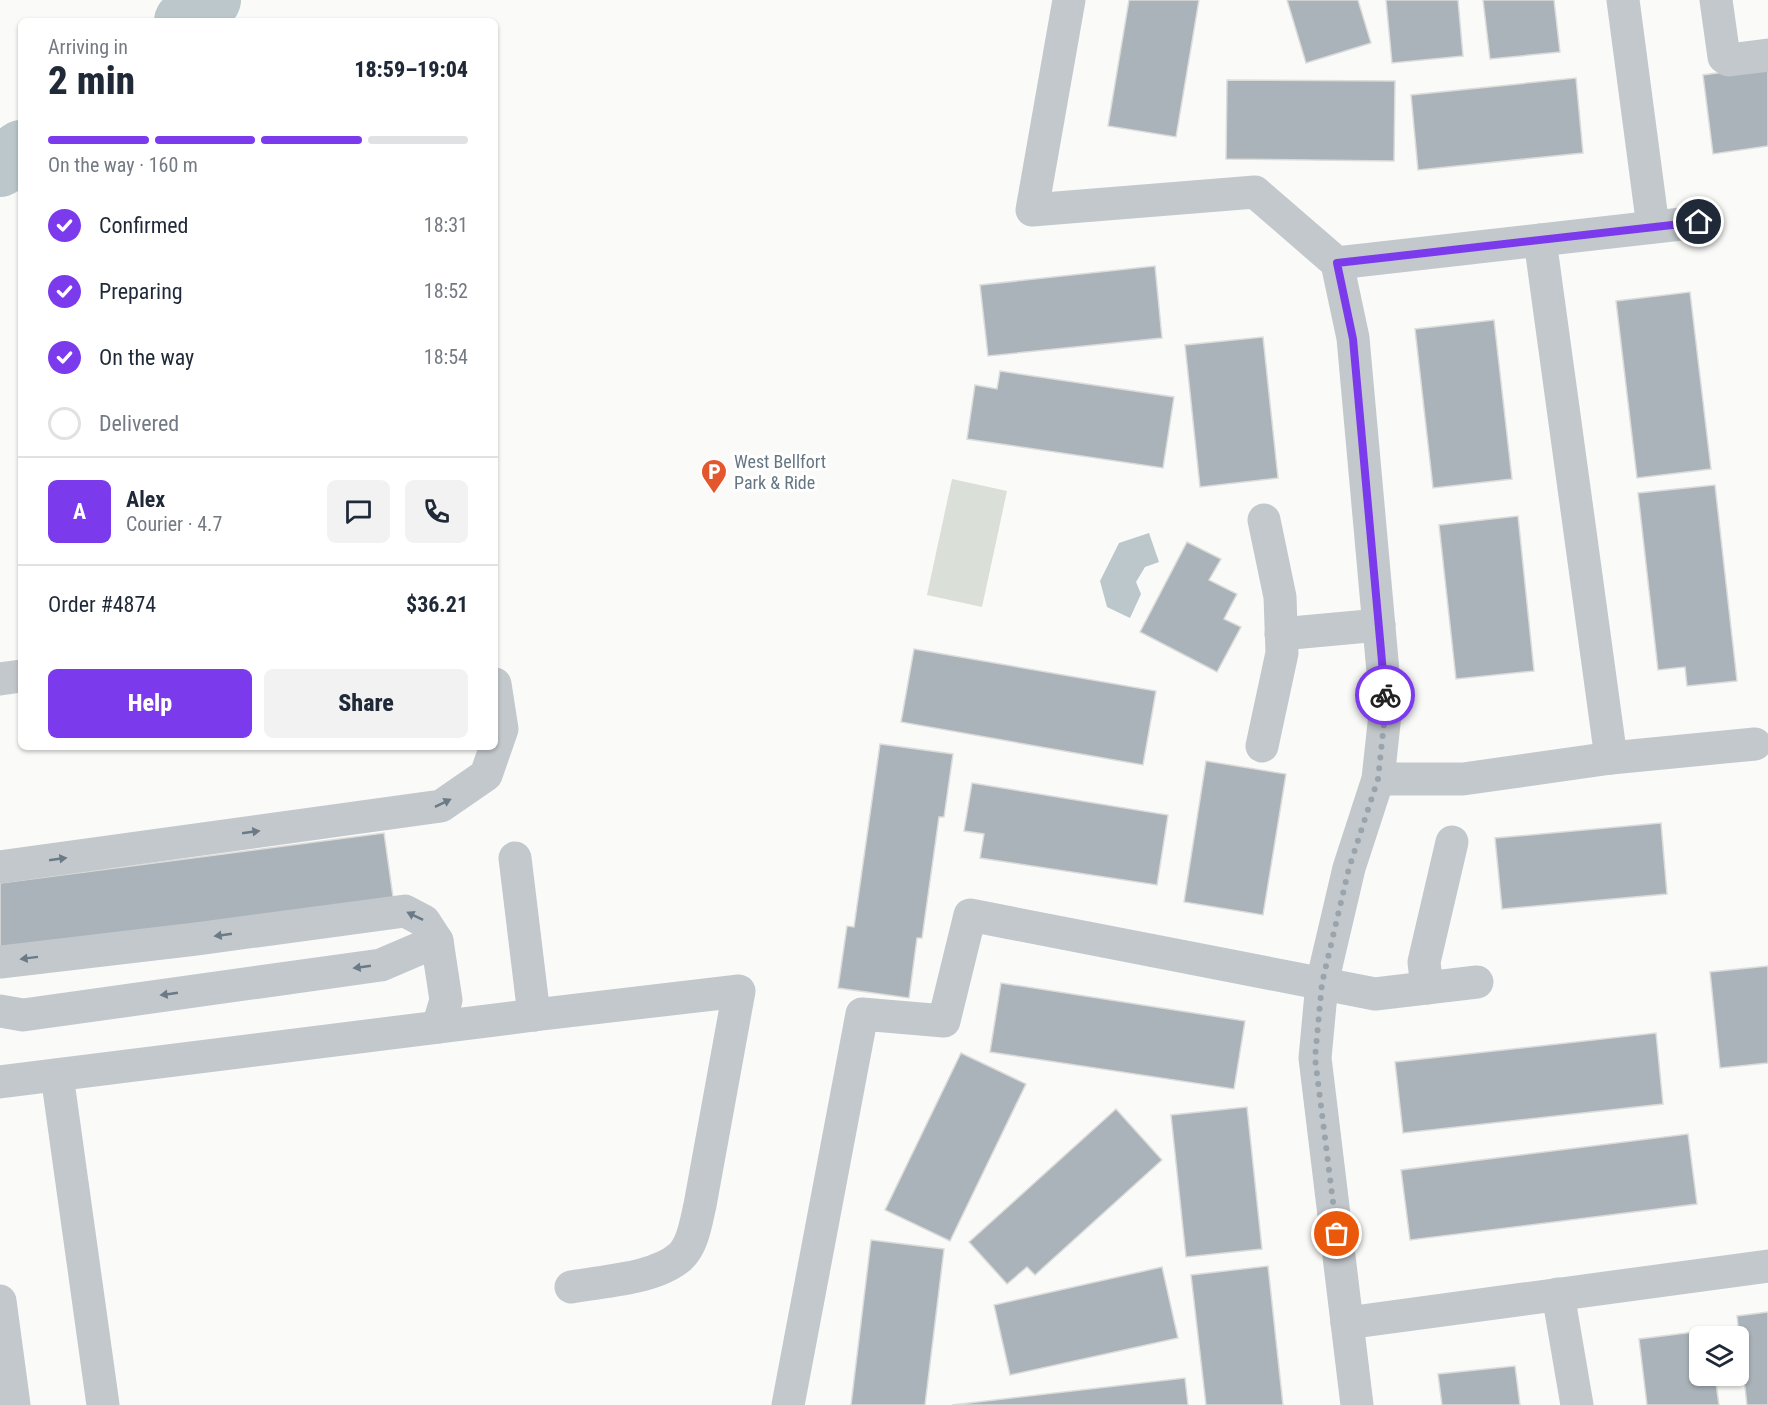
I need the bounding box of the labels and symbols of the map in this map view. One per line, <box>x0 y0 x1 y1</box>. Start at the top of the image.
pin <box>1673 196 1724 247</box>
place label: West Bellfort Park & Ride <box>734 451 826 493</box>
parking icon: West Bellfort Park & Ride <box>699 457 729 495</box>
courier <box>1355 665 1415 725</box>
one-way arrow <box>434 798 452 808</box>
one-way arrow <box>242 827 261 837</box>
one-way arrow <box>49 854 68 863</box>
one-way arrow <box>406 912 423 921</box>
one-way arrow <box>213 931 232 940</box>
one-way arrow <box>19 953 38 963</box>
one-way arrow <box>352 963 371 972</box>
one-way arrow <box>159 990 178 999</box>
pin <box>1311 1208 1362 1259</box>

